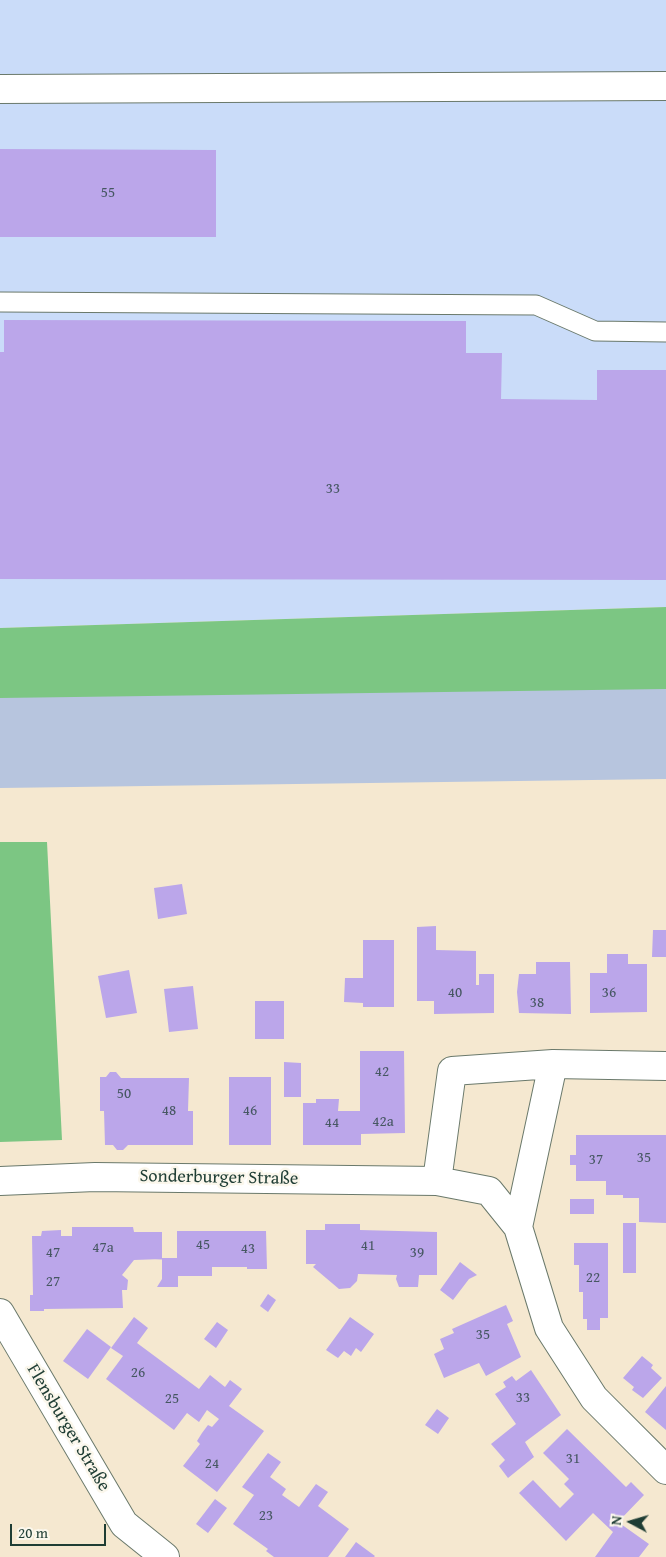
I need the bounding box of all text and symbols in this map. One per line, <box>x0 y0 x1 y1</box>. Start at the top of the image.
house number: 55 <box>101 184 115 202</box>
house number: 33 <box>326 480 340 498</box>
house number: 40 <box>448 984 462 1002</box>
house number: 36 <box>602 984 616 1002</box>
house number: 38 <box>530 994 544 1012</box>
house number: 42 <box>375 1063 389 1081</box>
house number: 50 <box>117 1085 131 1103</box>
house number: 48 <box>162 1102 176 1120</box>
house number: 46 <box>243 1102 257 1120</box>
house number: 42a <box>372 1113 394 1131</box>
house number: 44 <box>325 1114 339 1132</box>
house number: 35 <box>637 1149 651 1167</box>
house number: 37 <box>589 1151 603 1169</box>
street label: Sonderburger Straße <box>139 1166 299 1190</box>
house number: 45 <box>196 1236 210 1254</box>
house number: 41 <box>361 1237 375 1255</box>
house number: 47a <box>92 1239 114 1257</box>
house number: 43 <box>241 1240 255 1258</box>
house number: 47 <box>46 1244 60 1262</box>
house number: 39 <box>410 1244 424 1262</box>
house number: 22 <box>586 1269 600 1287</box>
house number: 27 <box>46 1273 60 1291</box>
house number: 35 <box>476 1326 490 1344</box>
street label: Flensburger Straße <box>21 1360 115 1496</box>
house number: 26 <box>131 1364 145 1382</box>
house number: 33 <box>516 1389 530 1407</box>
house number: 25 <box>165 1390 179 1408</box>
house number: 31 <box>566 1450 580 1468</box>
house number: 24 <box>205 1455 219 1473</box>
north arrow <box>606 1497 656 1547</box>
house number: 23 <box>259 1507 273 1525</box>
scale bar <box>12 1514 109 1546</box>
text: N <box>606 1515 627 1526</box>
text: 20 m <box>18 1522 48 1543</box>

